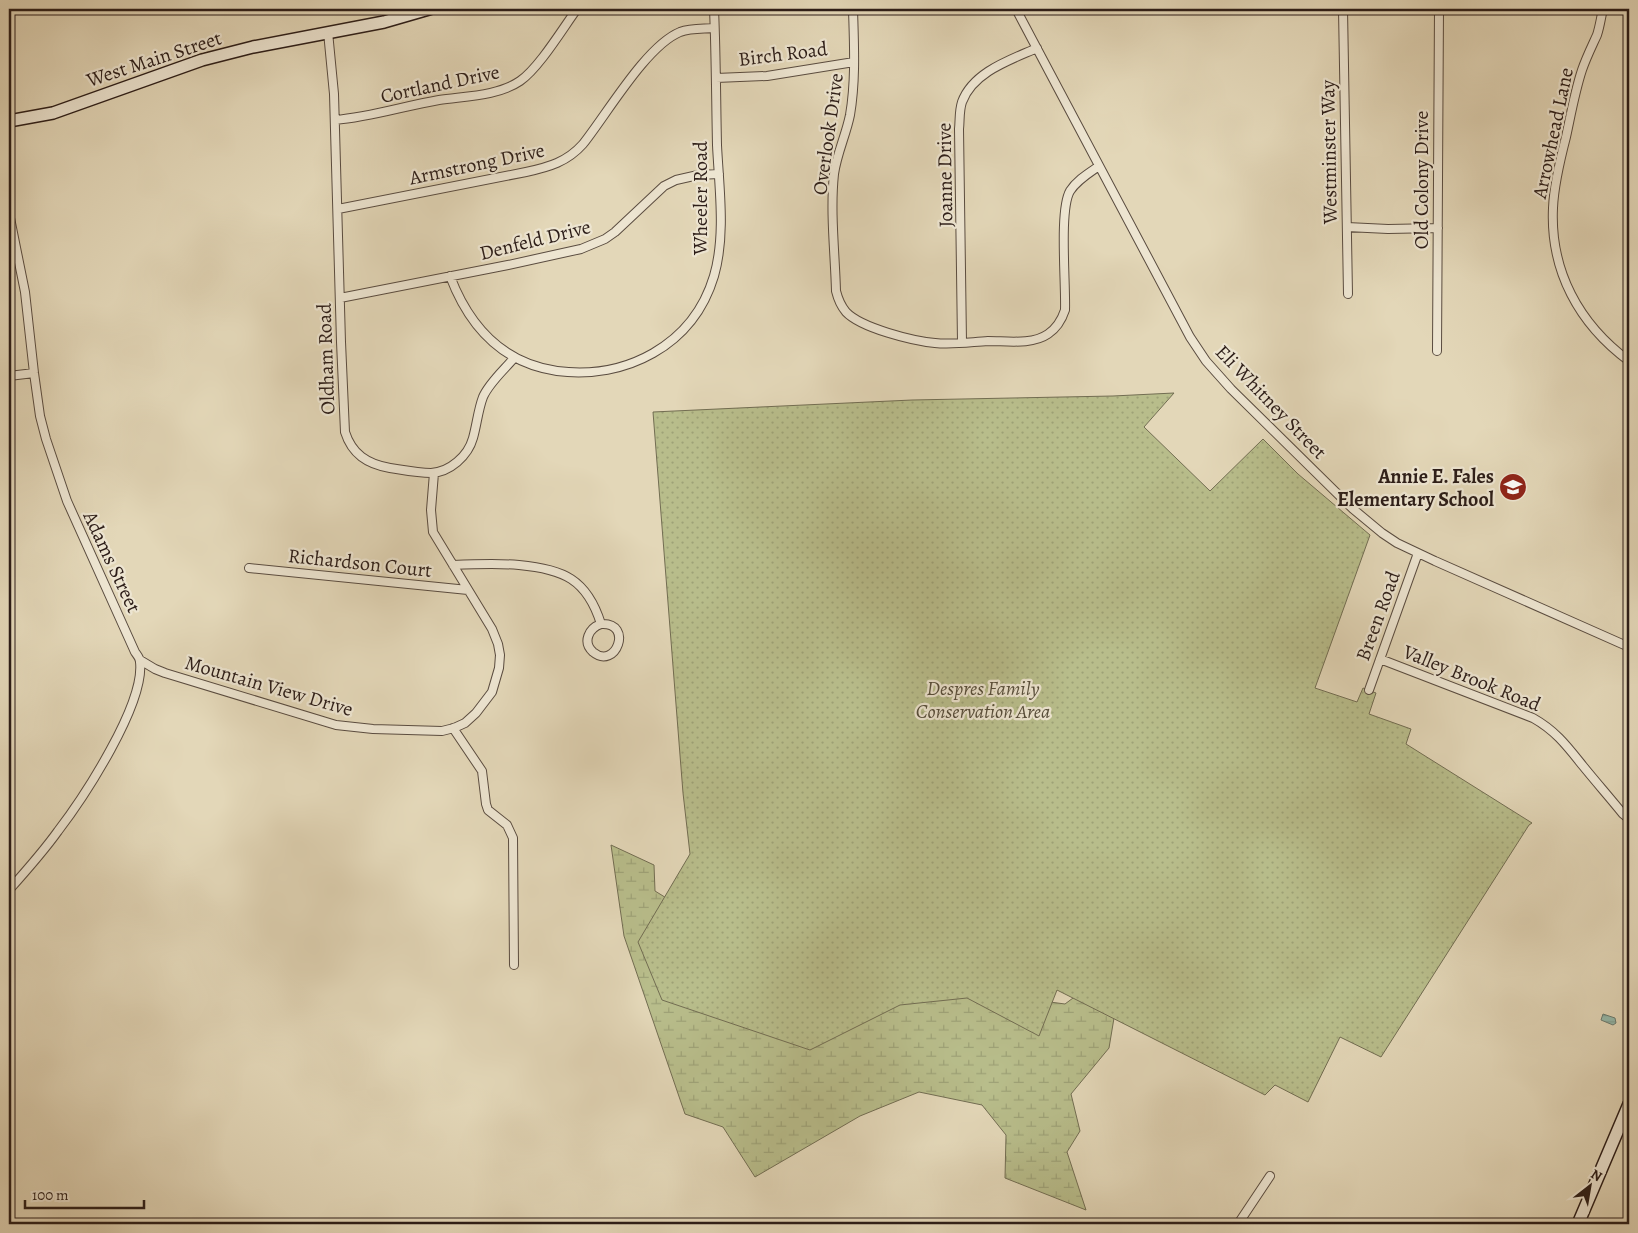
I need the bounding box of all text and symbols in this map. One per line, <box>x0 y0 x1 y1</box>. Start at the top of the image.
street label: West Main Street <box>82 24 225 94</box>
street label: Birch Road <box>737 35 829 73</box>
street label: Cortland Drive <box>378 58 502 110</box>
street label: Arrowhead Lane <box>1526 65 1580 202</box>
street label: Overlook Drive <box>806 71 850 197</box>
street label: Westminster Way <box>1314 79 1344 225</box>
street label: Old Colony Drive <box>1408 111 1435 249</box>
street label: Joanne Drive <box>931 122 959 228</box>
street label: Armstrong Drive <box>406 136 547 192</box>
street label: Wheeler Road <box>687 141 714 256</box>
street label: Denfeld Drive <box>477 213 593 267</box>
street label: Oldham Road <box>311 302 341 415</box>
street label: Eli Whitney Street <box>1209 339 1333 465</box>
place label: Annie E. Fales Elementary School <box>1337 463 1495 513</box>
school or university icon: Annie E. Fales Elementary School <box>1498 472 1528 502</box>
street label: Adams Street <box>76 506 147 618</box>
street label: Richardson Court <box>287 542 434 584</box>
street label: Breen Road <box>1349 567 1407 665</box>
street label: Valley Brook Road <box>1398 638 1545 718</box>
street label: Mountain View Drive <box>182 649 356 723</box>
park label: Despres Family Conservation Area <box>916 675 1050 725</box>
north arrow <box>1566 1160 1616 1210</box>
text: N <box>1587 1165 1606 1186</box>
scale bar <box>25 1178 144 1210</box>
text: 100 m <box>32 1185 69 1205</box>

